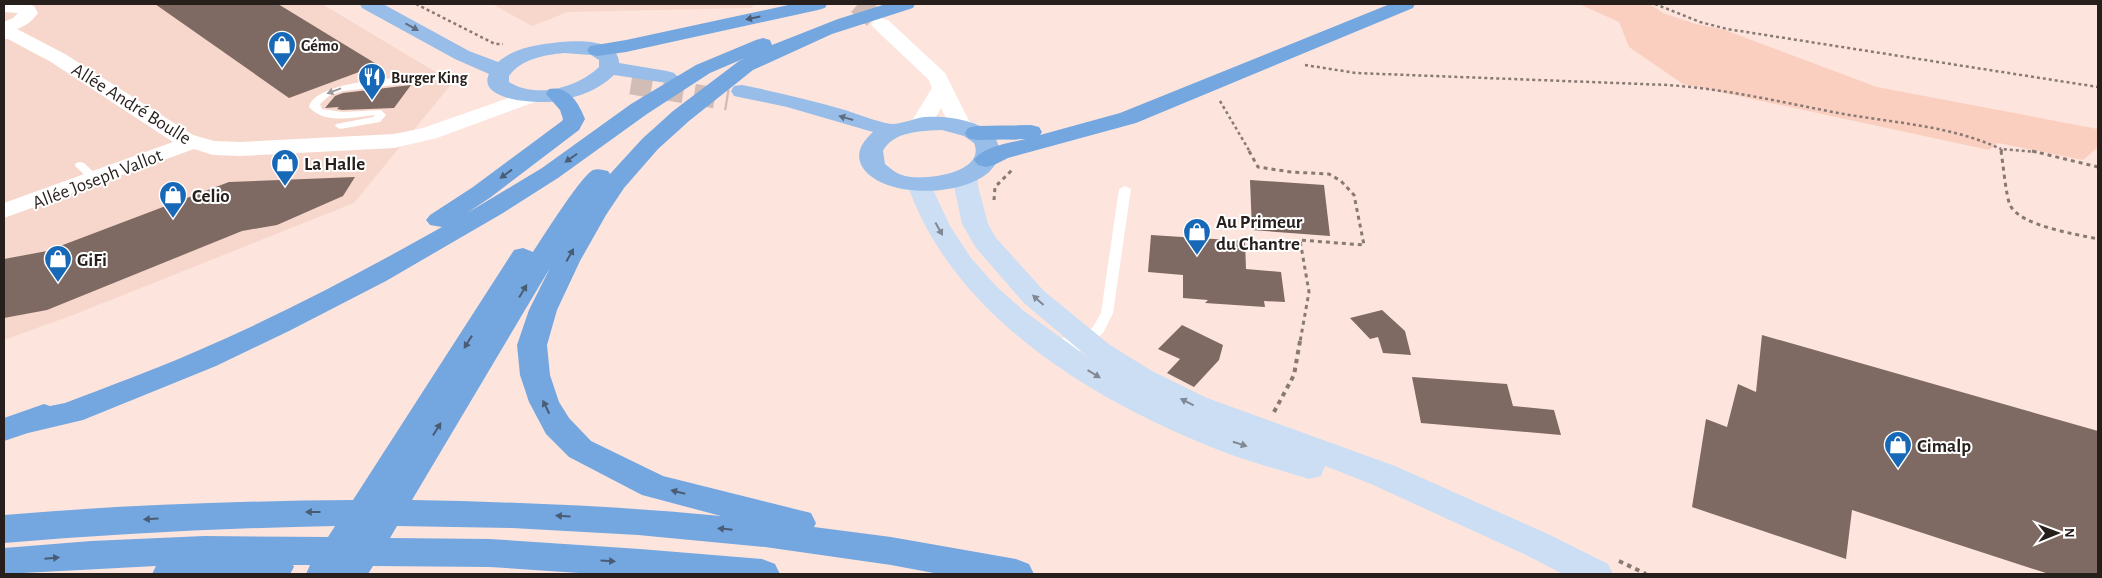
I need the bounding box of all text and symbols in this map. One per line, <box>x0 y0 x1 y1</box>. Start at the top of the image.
one-way arrow <box>745 14 761 22</box>
one-way arrow <box>405 23 419 31</box>
shop icon: Gémo <box>267 30 297 69</box>
place label: Gémo <box>301 38 339 54</box>
street label: Allée André Boulle <box>68 60 194 149</box>
restaurant icon: Burger King <box>357 62 387 101</box>
place label: Burger King <box>391 70 468 86</box>
one-way arrow <box>327 88 342 95</box>
one-way arrow <box>838 114 854 122</box>
street label: Allée Joseph Vallot <box>30 146 165 213</box>
shop icon: La Halle <box>270 148 300 187</box>
one-way arrow <box>564 153 578 163</box>
place label: La Halle <box>304 155 365 174</box>
one-way arrow <box>499 169 513 179</box>
shop icon: Celio <box>158 180 188 219</box>
place label: Celio <box>192 187 230 206</box>
place label: Au Primeur du Chantre <box>1216 213 1303 254</box>
shop icon: Au Primeur du Chantre <box>1182 217 1212 256</box>
one-way arrow <box>935 221 943 236</box>
shop icon: GiFi <box>43 244 73 283</box>
one-way arrow <box>566 248 575 261</box>
place label: GiFi <box>77 251 107 270</box>
one-way arrow <box>518 285 527 298</box>
one-way arrow <box>1033 294 1045 306</box>
one-way arrow <box>464 336 473 349</box>
one-way arrow <box>1088 369 1101 378</box>
one-way arrow <box>1180 398 1194 406</box>
one-way arrow <box>542 400 550 414</box>
one-way arrow <box>433 423 442 436</box>
shop icon: Cimalp <box>1883 430 1913 469</box>
place label: Cimalp <box>1917 437 1971 456</box>
one-way arrow <box>1233 441 1248 449</box>
one-way arrow <box>671 488 686 496</box>
north arrow <box>2032 508 2082 558</box>
one-way arrow <box>305 509 321 517</box>
one-way arrow <box>554 512 570 520</box>
one-way arrow <box>142 515 158 523</box>
one-way arrow <box>716 525 732 533</box>
text: N <box>2062 528 2076 538</box>
one-way arrow <box>45 554 61 562</box>
one-way arrow <box>601 558 617 566</box>

